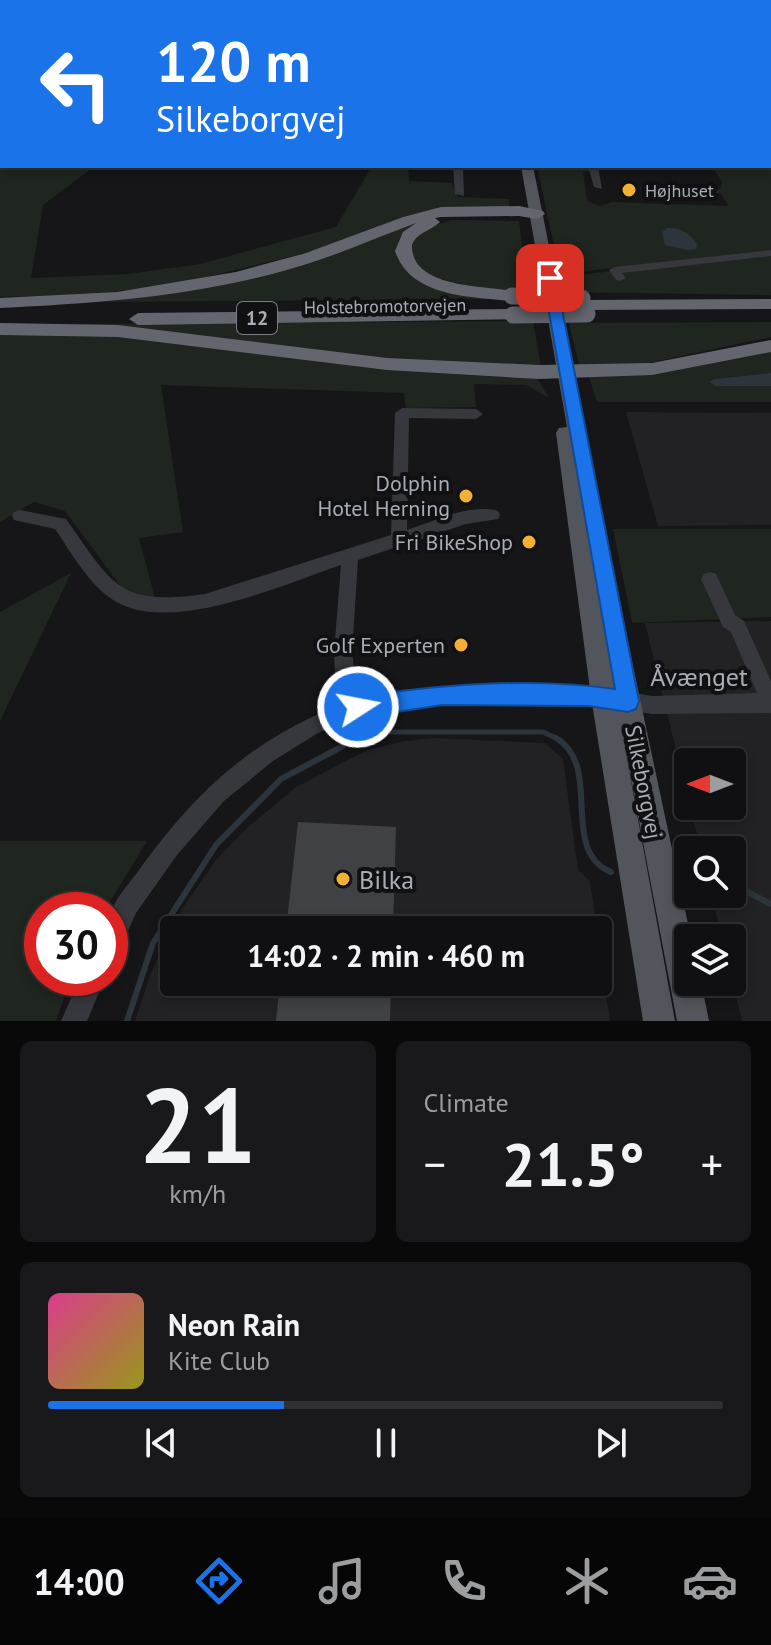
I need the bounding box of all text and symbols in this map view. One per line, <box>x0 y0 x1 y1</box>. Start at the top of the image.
text: 120 m <box>156 25 311 97</box>
icon: left <box>24 32 128 136</box>
text: Silkeborgvej <box>156 95 346 142</box>
place label: Højhuset <box>645 179 714 202</box>
marker: Højhuset <box>620 181 638 199</box>
pin <box>516 244 584 312</box>
icon: arrive <box>528 256 572 300</box>
street label: Holstebromotorvejen <box>304 293 466 319</box>
road number: 12 <box>237 302 277 334</box>
place label: Dolphin Hotel Herning <box>318 469 450 522</box>
marker: Dolphin Hotel Herning <box>457 487 475 505</box>
place label: Fri BikeShop <box>395 528 513 556</box>
marker: Fri BikeShop <box>520 533 538 551</box>
place label: Golf Experten <box>316 631 445 659</box>
marker: Golf Experten <box>452 636 470 654</box>
street label: Åvænget <box>650 660 748 693</box>
position arrow <box>316 665 400 749</box>
street label: Silkeborgvej <box>619 722 669 842</box>
north arrow <box>674 748 746 820</box>
map controls <box>674 748 746 996</box>
button: search <box>674 836 746 908</box>
place label: Bilka <box>359 863 414 896</box>
marker: Bilka <box>334 870 352 888</box>
speed limit sign: 30 <box>24 892 128 996</box>
button: layers <box>674 924 746 996</box>
text: 14:02 · 2 min · 460 m <box>247 936 525 975</box>
text: 21 <box>139 1057 257 1192</box>
text: Climate <box>424 1086 509 1119</box>
text: 21.5° <box>502 1125 645 1203</box>
text: − <box>424 1135 446 1192</box>
text: + <box>701 1135 723 1192</box>
text: km/h <box>169 1177 226 1210</box>
text: Neon Rain <box>168 1305 300 1344</box>
text: Kite Club <box>168 1344 270 1377</box>
icon: previous <box>139 1421 183 1465</box>
icon: pause <box>364 1421 408 1465</box>
icon: next <box>589 1421 633 1465</box>
icon: directions <box>191 1553 247 1609</box>
icon: music <box>314 1553 370 1609</box>
icon: phone <box>436 1553 492 1609</box>
icon: climate <box>559 1553 615 1609</box>
icon: car <box>682 1553 738 1609</box>
text: 14:00 <box>33 1558 125 1605</box>

